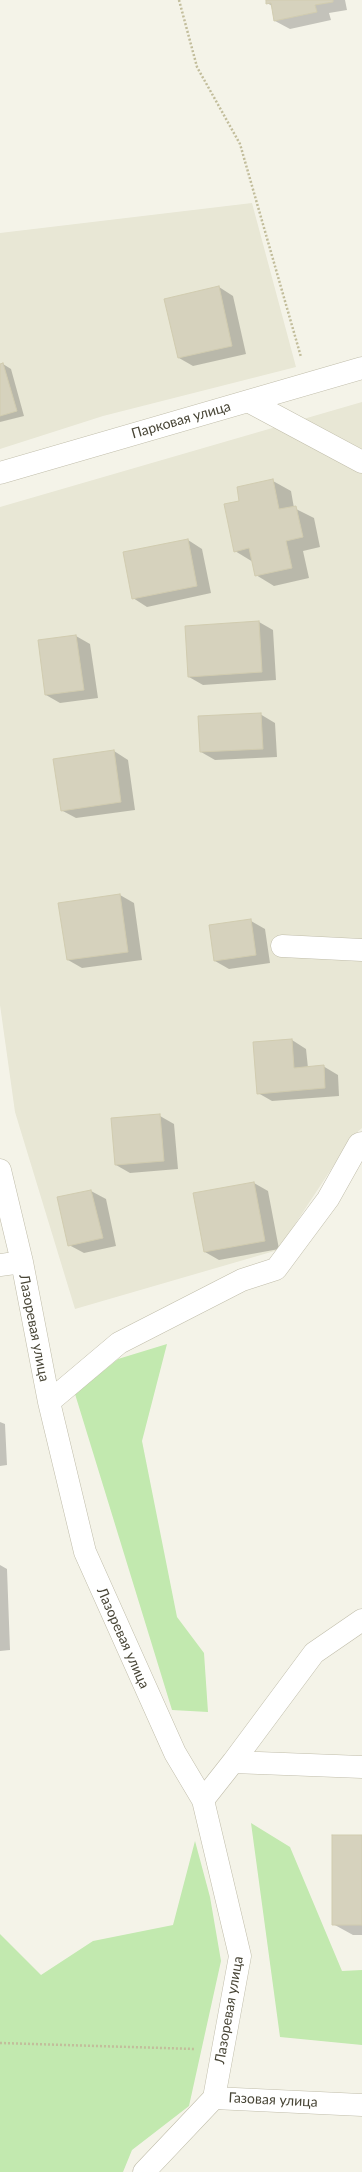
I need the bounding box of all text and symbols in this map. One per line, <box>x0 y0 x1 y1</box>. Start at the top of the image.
street label: Парковая улица <box>129 398 233 442</box>
street label: Лазоревая улица <box>15 1273 53 1383</box>
street label: Лазоревая улица <box>93 1585 153 1691</box>
street label: Лазоревая улица <box>211 1955 247 2065</box>
street label: Газовая улица <box>228 2089 318 2111</box>

